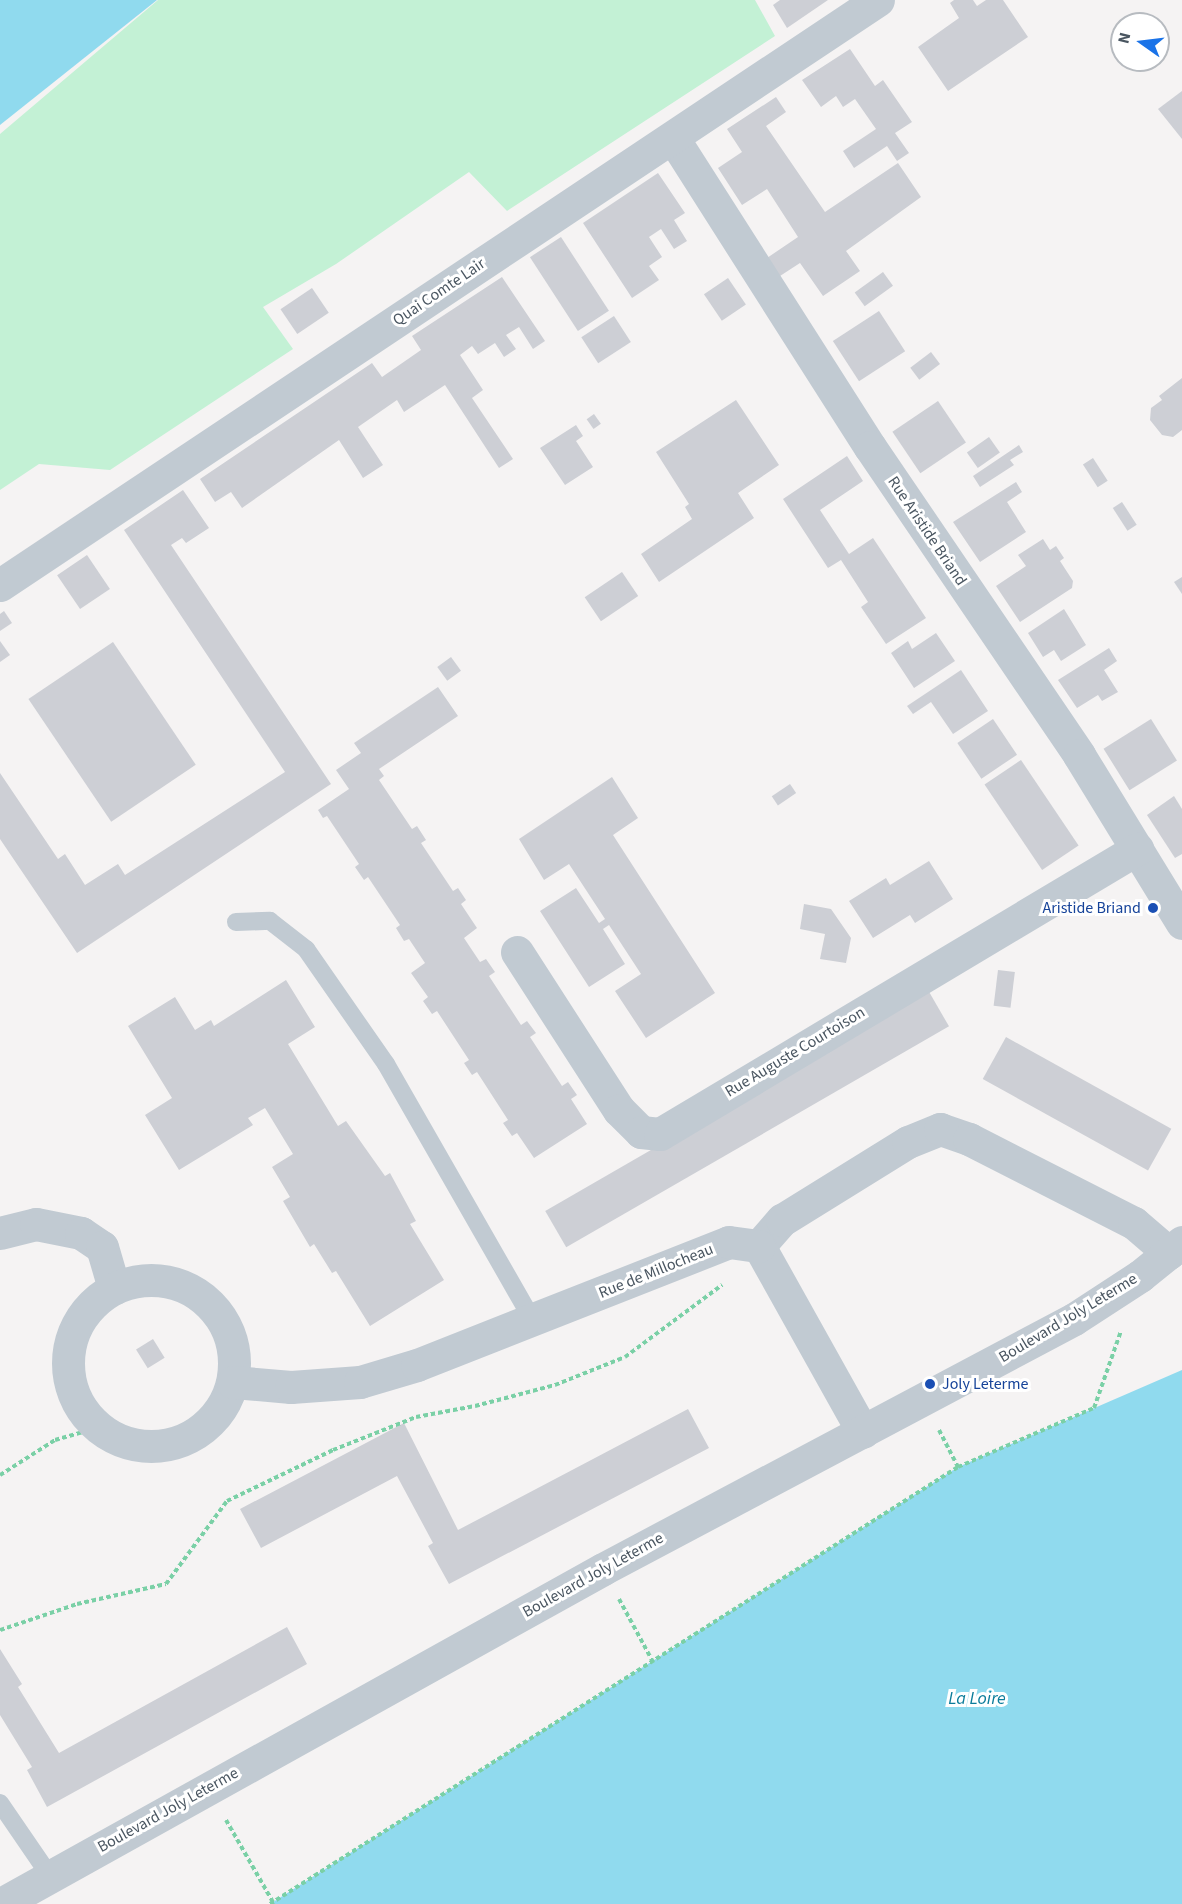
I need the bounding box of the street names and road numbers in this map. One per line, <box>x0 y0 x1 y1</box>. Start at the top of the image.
street label: Quai Comte Lair <box>389 254 489 330</box>
street label: Rue Aristide Briand <box>883 473 971 589</box>
street label: Rue Auguste Courtoison <box>722 1003 868 1101</box>
street label: Rue de Millocheau <box>596 1239 716 1303</box>
street label: Boulevard Joly Leterme <box>995 1269 1141 1367</box>
street label: Boulevard Joly Leterme <box>519 1528 667 1622</box>
street label: Boulevard Joly Leterme <box>94 1763 242 1857</box>

